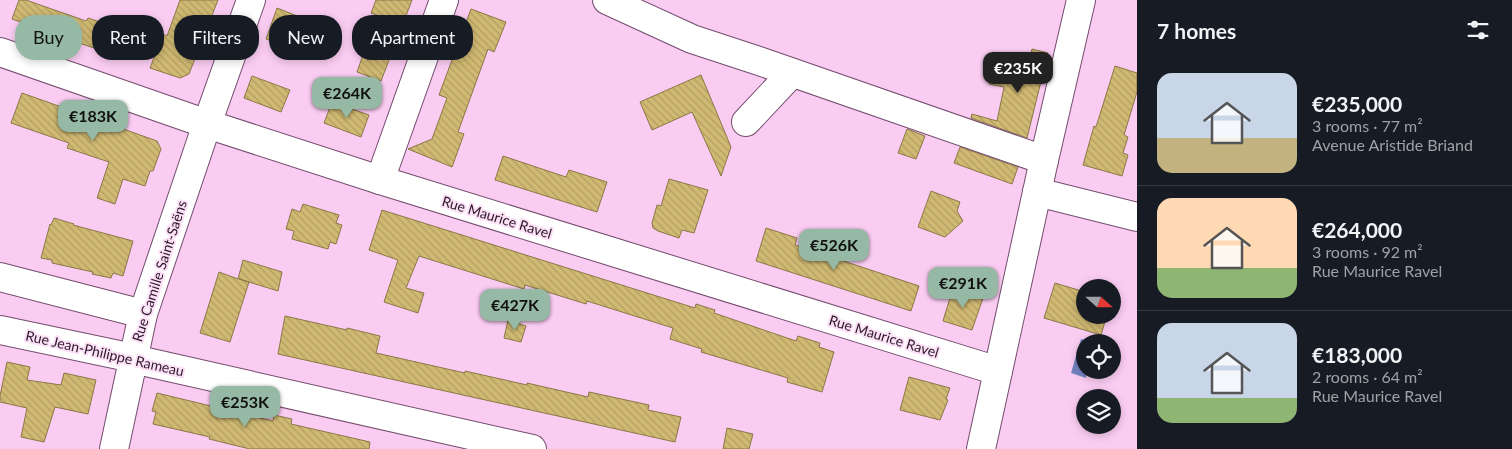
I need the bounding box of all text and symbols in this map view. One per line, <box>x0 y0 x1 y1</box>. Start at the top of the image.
chip: Buy <box>15 15 82 60</box>
chip: Rent <box>92 15 164 60</box>
chip: Filters <box>174 15 259 60</box>
chip: New <box>269 15 342 60</box>
chip: Apartment <box>352 15 473 60</box>
icon: filters <box>1464 16 1492 44</box>
text: 7 homes <box>1157 18 1236 43</box>
pin: €235K <box>983 52 1053 94</box>
text: €235K <box>994 58 1042 77</box>
pin: €264K <box>312 76 382 119</box>
text: €264K <box>323 83 371 102</box>
text: €235,000 <box>1312 91 1402 116</box>
icon: home <box>1197 93 1257 153</box>
pin: €183K <box>58 100 128 142</box>
text: €183K <box>69 106 117 125</box>
text: 3 rooms · 77 m² <box>1312 116 1423 135</box>
text: Avenue Aristide Briand <box>1312 135 1473 154</box>
street label: Rue Maurice Ravel <box>440 192 554 242</box>
street label: Rue Camille Saint-Saëns <box>128 198 190 344</box>
text: €264,000 <box>1312 217 1402 242</box>
icon: home <box>1197 218 1257 278</box>
pin: €526K <box>799 228 869 271</box>
text: €526K <box>810 235 858 254</box>
text: 3 rooms · 92 m² <box>1312 242 1423 261</box>
text: Rue Maurice Ravel <box>1312 261 1442 280</box>
pin: €291K <box>928 266 998 309</box>
text: €291K <box>939 273 987 292</box>
north arrow <box>1076 279 1121 324</box>
map controls <box>1076 279 1121 434</box>
pin: €427K <box>480 288 550 331</box>
text: €427K <box>491 295 539 314</box>
street label: Rue Maurice Ravel <box>827 311 941 361</box>
street label: Rue Jean-Philippe Rameau <box>24 326 186 380</box>
button: locate <box>1076 334 1121 379</box>
text: €183,000 <box>1312 342 1402 367</box>
icon: home <box>1197 343 1257 403</box>
text: 2 rooms · 64 m² <box>1312 367 1423 386</box>
pin: €253K <box>210 386 280 428</box>
text: Rue Maurice Ravel <box>1312 386 1442 405</box>
button: layers <box>1076 389 1121 434</box>
text: €253K <box>221 392 269 411</box>

